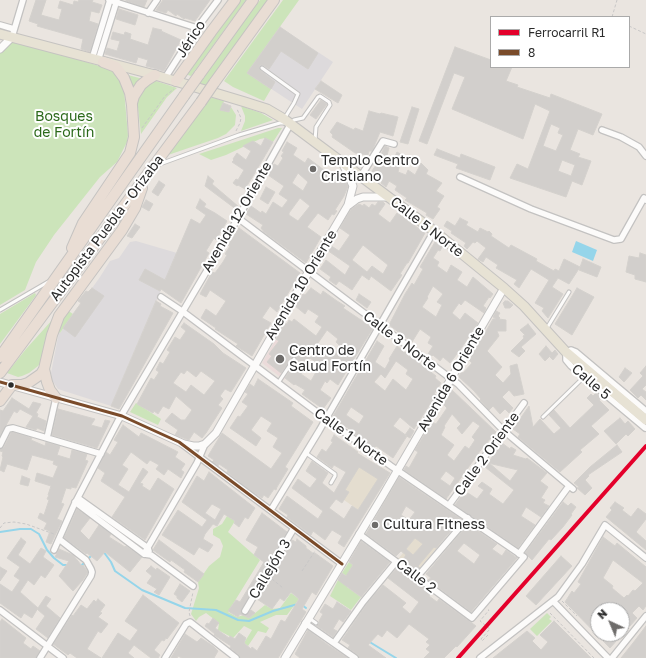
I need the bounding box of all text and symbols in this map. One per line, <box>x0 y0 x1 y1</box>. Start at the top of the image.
legend <box>490 16 630 68</box>
street label: Jérico <box>173 17 209 61</box>
text: Ferrocarril R1 <box>528 25 605 40</box>
text: 8 <box>528 45 535 60</box>
park label: Bosques de Fortín <box>34 109 94 142</box>
street label: Autopista Puebla - Orizaba <box>47 152 167 304</box>
place label: Templo Centro Cristiano <box>321 153 419 186</box>
street label: Avenida 12 Oriente <box>199 159 275 275</box>
marker: Templo Centro Cristiano <box>308 164 318 174</box>
street label: Calle 5 Norte <box>387 193 467 261</box>
street label: Avenida 10 Oriente <box>261 227 341 343</box>
street label: Calle 3 Norte <box>360 308 440 374</box>
street label: Avenida 6 Oriente <box>414 324 488 434</box>
place label: Centro de Salud Fortín <box>289 343 371 376</box>
marker: Centro de Salud Fortín <box>274 353 286 365</box>
street label: Calle 5 <box>568 361 614 403</box>
unlabelled marker <box>6 380 16 390</box>
street label: Calle 1 Norte <box>311 405 391 469</box>
street label: Calle 2 Oriente <box>451 409 523 499</box>
place label: Cultura Fitness <box>383 517 485 533</box>
marker: Cultura Fitness <box>370 520 380 530</box>
street label: Callejón 3 <box>246 536 294 602</box>
street label: Calle 2 <box>393 555 439 597</box>
north arrow <box>590 602 630 642</box>
text: N <box>594 606 610 621</box>

